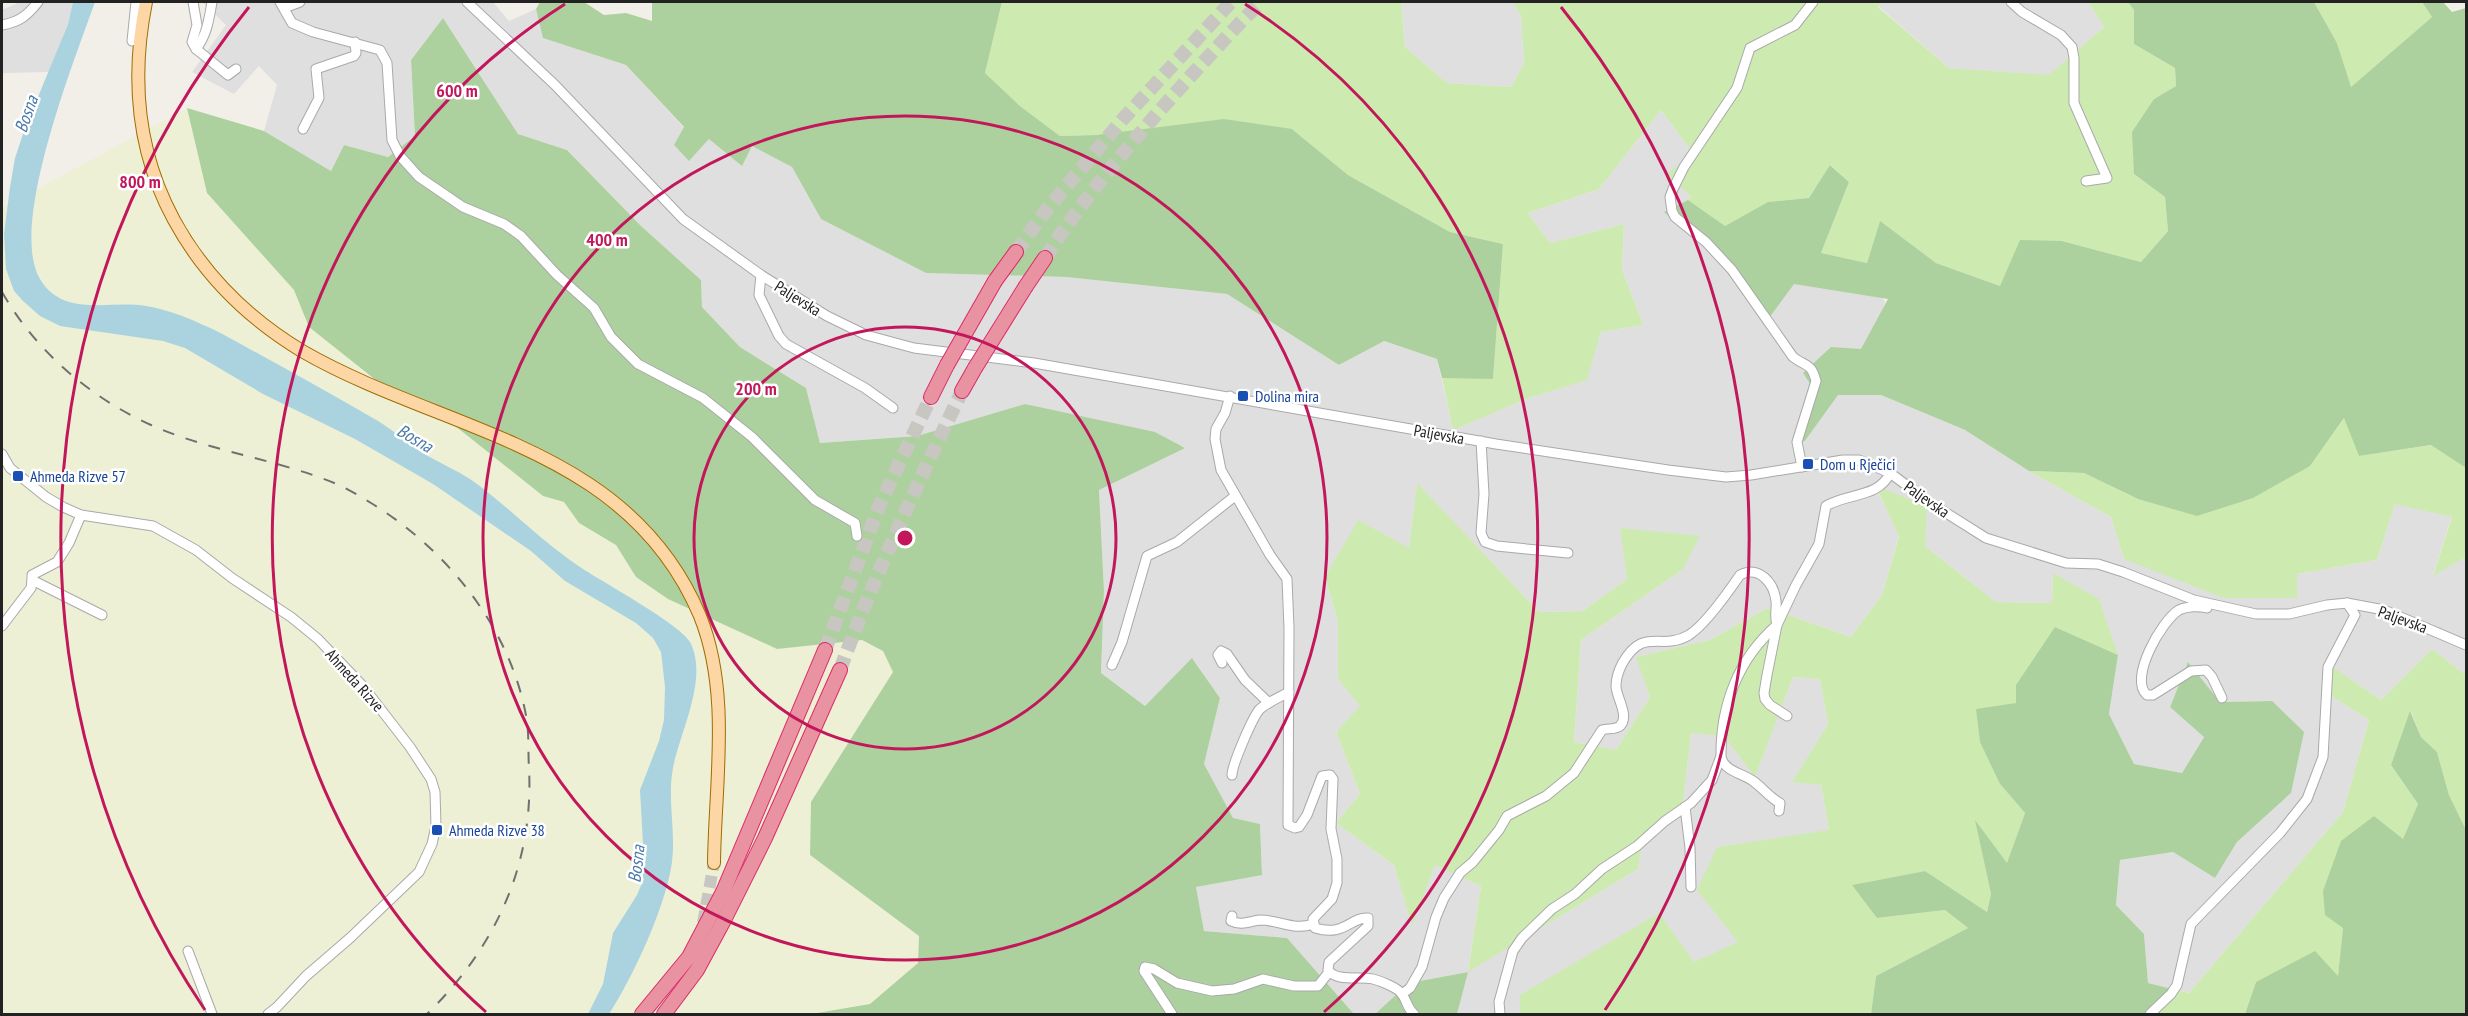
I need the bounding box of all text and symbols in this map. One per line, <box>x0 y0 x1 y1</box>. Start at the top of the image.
text: 600 m <box>436 79 478 102</box>
water label: Bosna <box>9 92 43 135</box>
text: 800 m <box>119 170 161 193</box>
text: 400 m <box>586 228 628 251</box>
street label: Paljevska <box>771 276 825 320</box>
text: 200 m <box>735 377 777 400</box>
place label: Dolina mira <box>1255 386 1319 406</box>
marker: Dolina mira <box>1236 389 1250 403</box>
water label: Bosna <box>393 419 438 458</box>
street label: Paljevska <box>1412 420 1466 448</box>
place label: Dom u Rječici <box>1820 454 1895 474</box>
marker: Dom u Rječici <box>1801 457 1815 471</box>
place label: Ahmeda Rizve 57 <box>30 466 126 486</box>
marker: Ahmeda Rizve 57 <box>11 469 25 483</box>
street label: Paljevska <box>1900 476 1954 522</box>
centre of rings <box>895 528 915 548</box>
street label: Paljevska <box>2376 601 2430 637</box>
street label: Ahmeda Rizve <box>321 644 389 716</box>
place label: Ahmeda Rizve 38 <box>449 820 545 840</box>
marker: Ahmeda Rizve 38 <box>430 823 444 837</box>
water label: Bosna <box>622 843 650 884</box>

